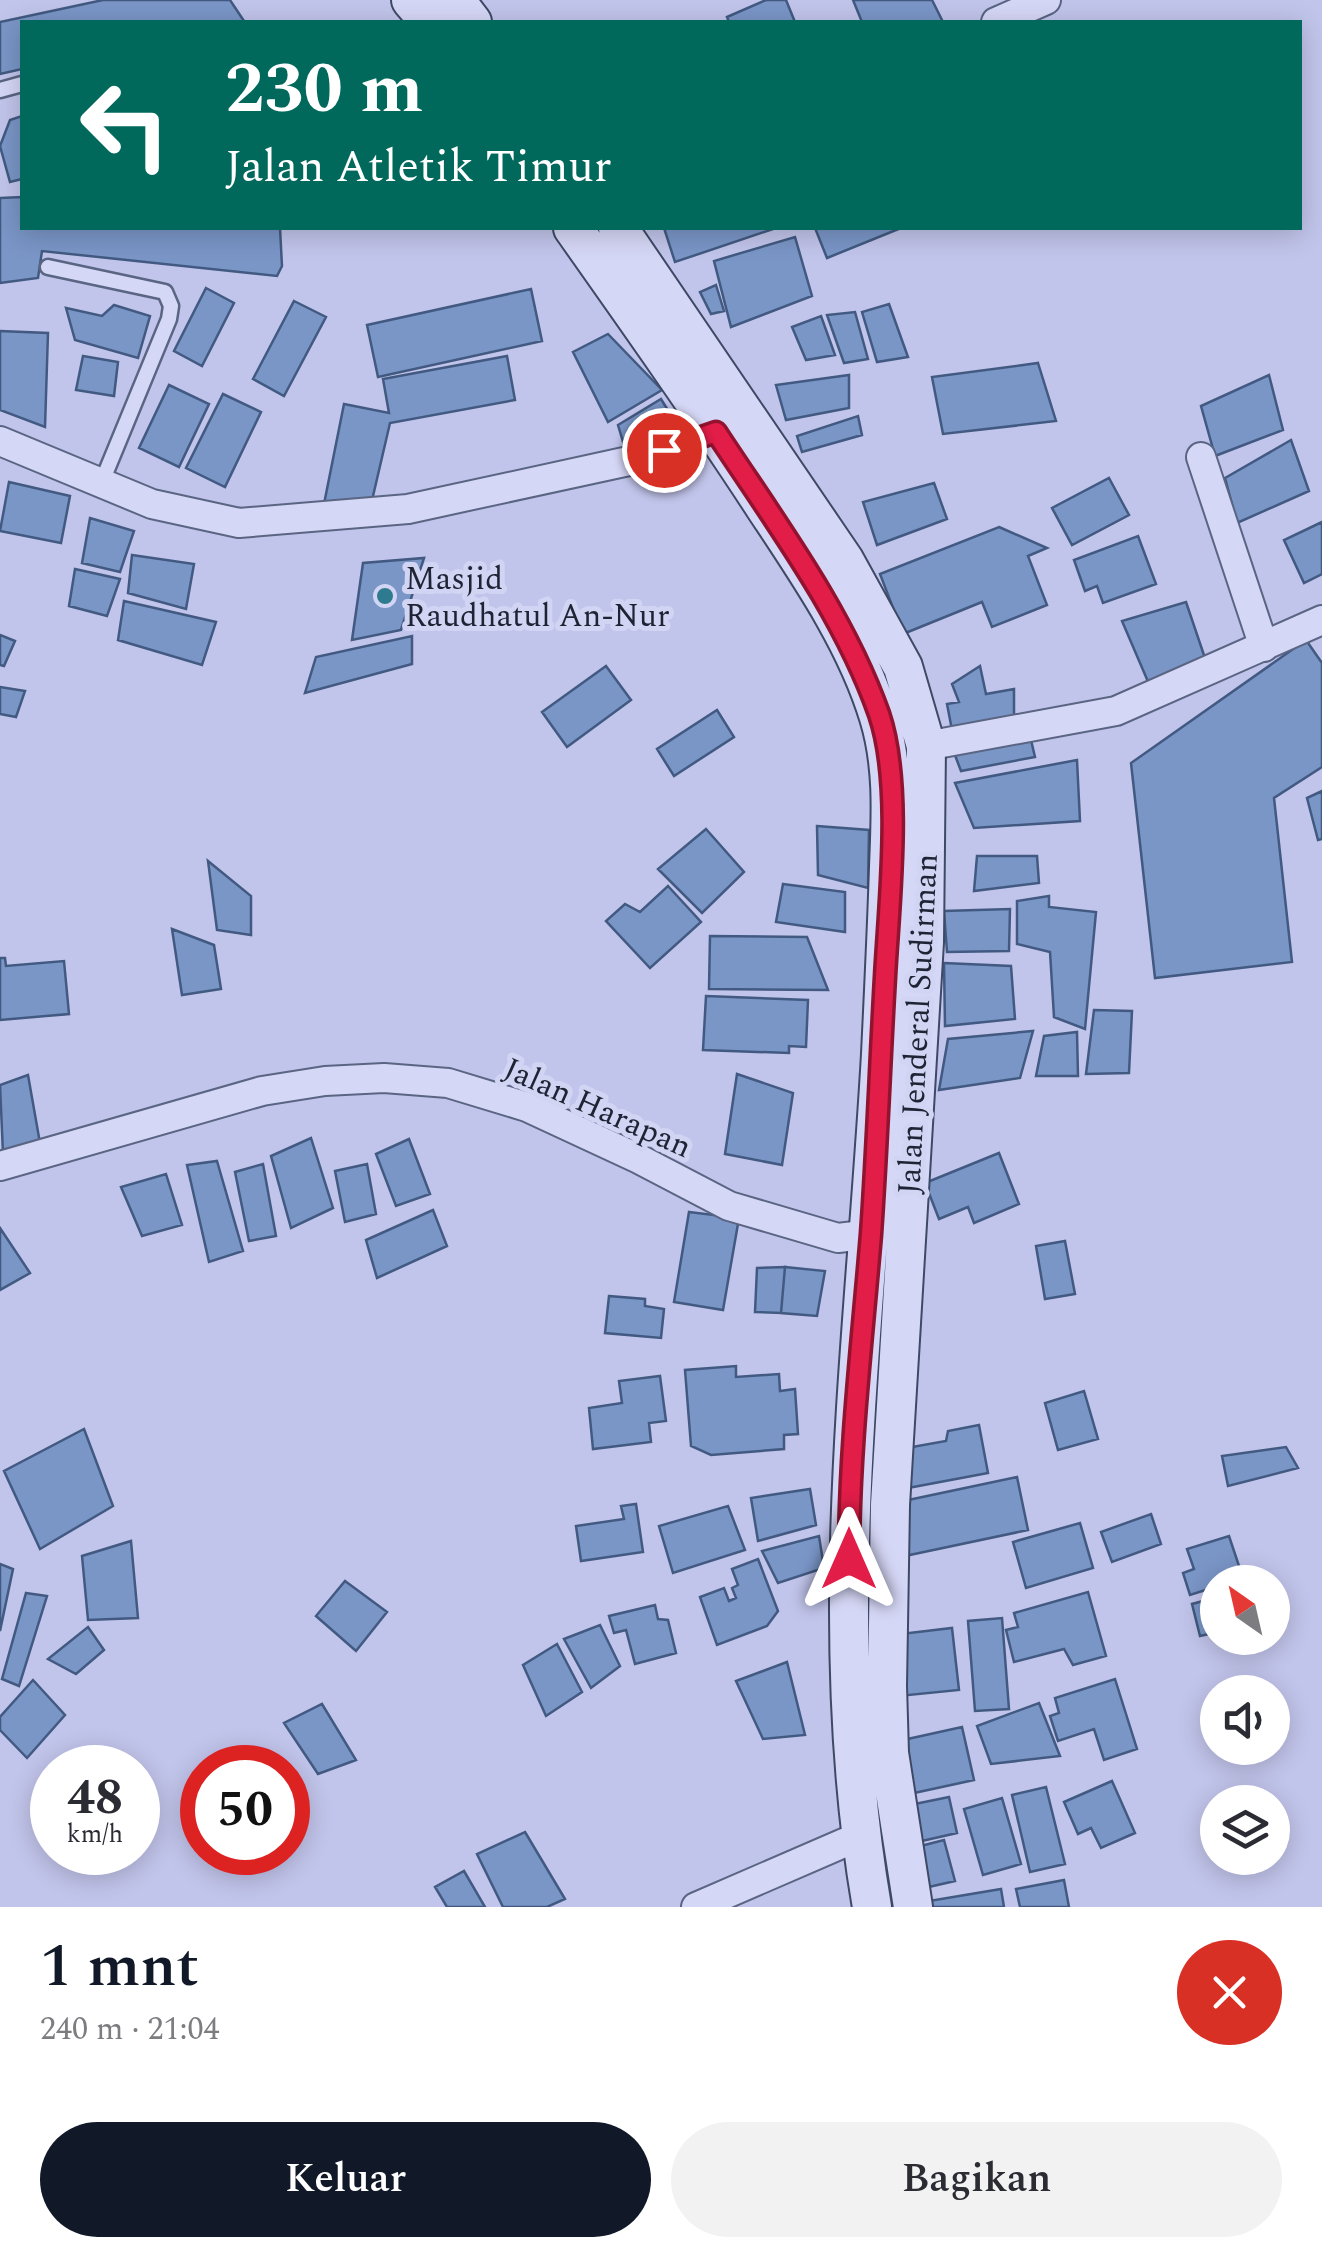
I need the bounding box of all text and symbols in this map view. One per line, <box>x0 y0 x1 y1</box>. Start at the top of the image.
text: 230 m <box>225 37 423 143</box>
icon: left <box>60 60 190 190</box>
text: Jalan Atletik Timur <box>225 133 612 202</box>
pin <box>622 408 707 493</box>
icon: arrive <box>637 423 692 478</box>
place label: Masjid Raudhatul An-Nur <box>405 555 670 641</box>
marker: Masjid Raudhatul An-Nur <box>374 585 396 607</box>
street label: Jalan Jenderal Sudirman <box>885 852 952 1196</box>
street label: Jalan Harapan <box>495 1045 699 1172</box>
position arrow <box>797 1507 901 1611</box>
north arrow <box>1200 1565 1290 1655</box>
map controls <box>1200 1565 1290 1875</box>
button: sound <box>1200 1675 1290 1765</box>
speed limit sign: 50 <box>180 1745 310 1875</box>
text: 48 <box>67 1760 123 1836</box>
button: layers <box>1200 1785 1290 1875</box>
text: km/h <box>67 1816 123 1854</box>
text: 1 mnt <box>40 1921 199 2013</box>
button: close <box>1177 1940 1282 2045</box>
text: 240 m · 21:04 <box>40 2005 220 2054</box>
button: Keluar <box>40 2122 651 2237</box>
button: Bagikan <box>671 2122 1282 2237</box>

